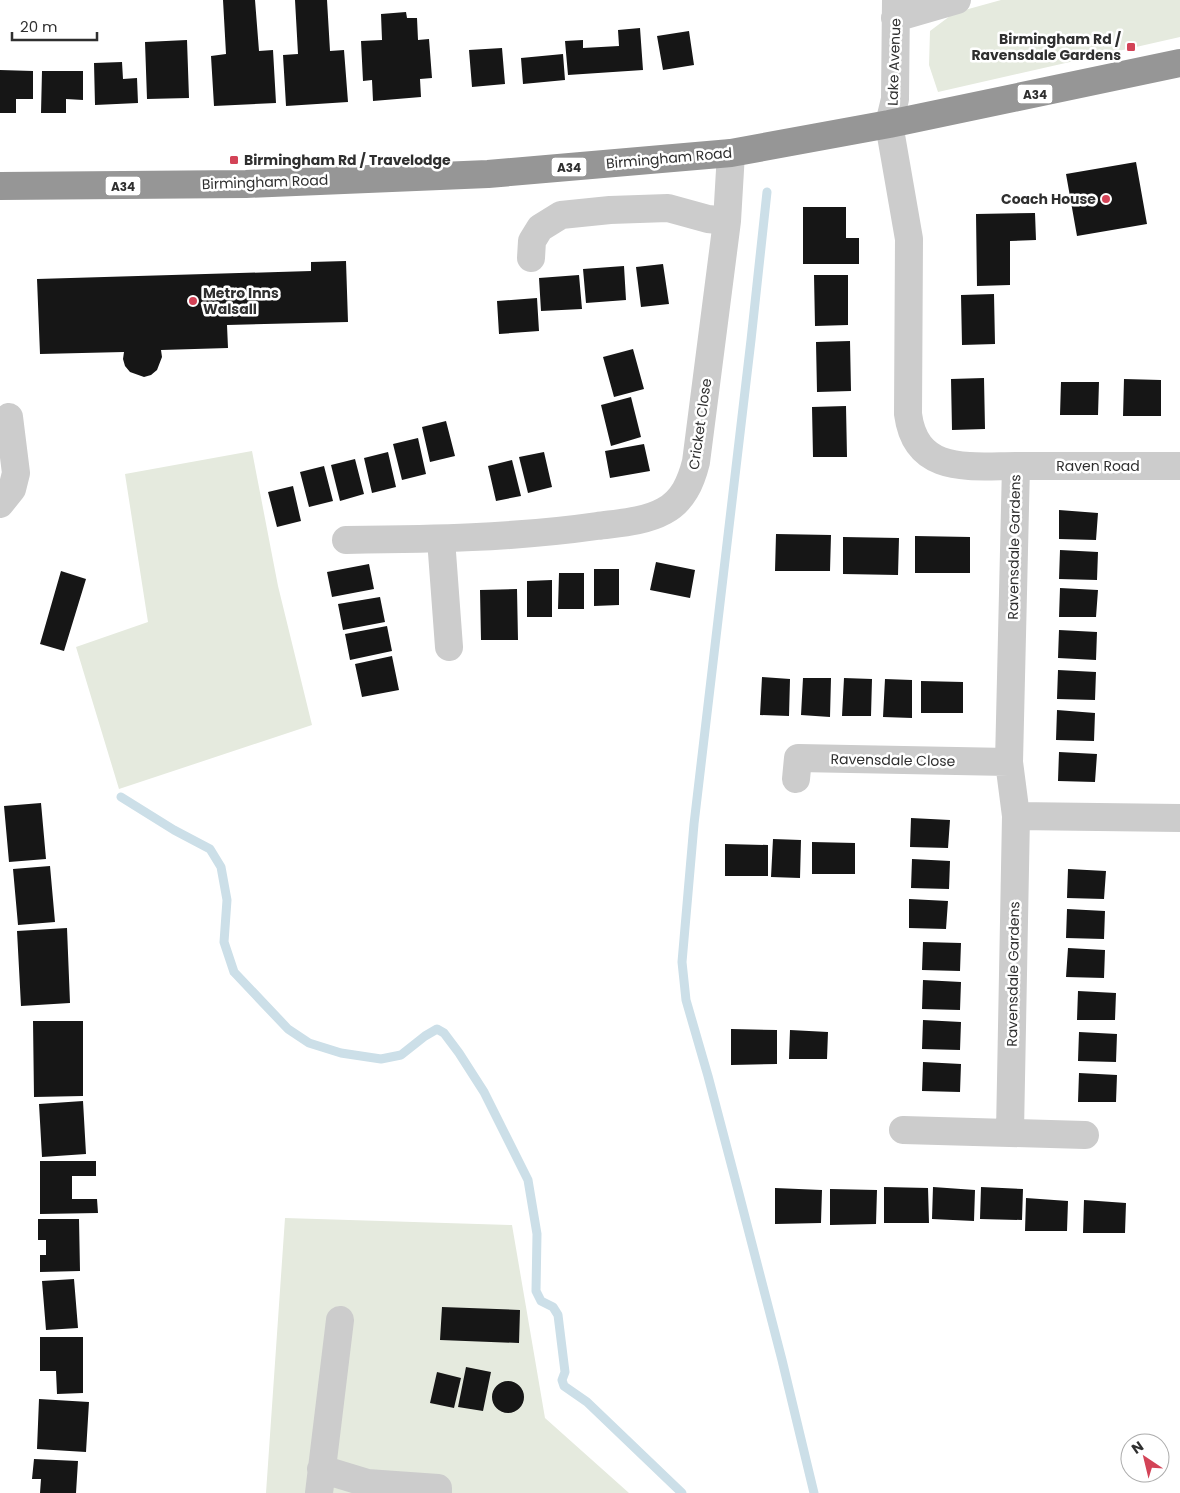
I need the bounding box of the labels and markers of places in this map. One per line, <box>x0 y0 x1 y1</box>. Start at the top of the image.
place label: Birmingham Rd / Ravensdale Gardens <box>971 29 1122 65</box>
marker: Birmingham Rd / Ravensdale Gardens <box>1125 41 1137 53</box>
place label: Birmingham Rd / Travelodge <box>244 150 451 170</box>
marker: Birmingham Rd / Travelodge <box>228 154 240 166</box>
place label: Coach House <box>1001 189 1096 209</box>
marker: Coach House <box>1100 193 1112 205</box>
place label: Metro Inns Walsall <box>203 283 279 319</box>
marker: Metro Inns Walsall <box>187 295 199 307</box>

